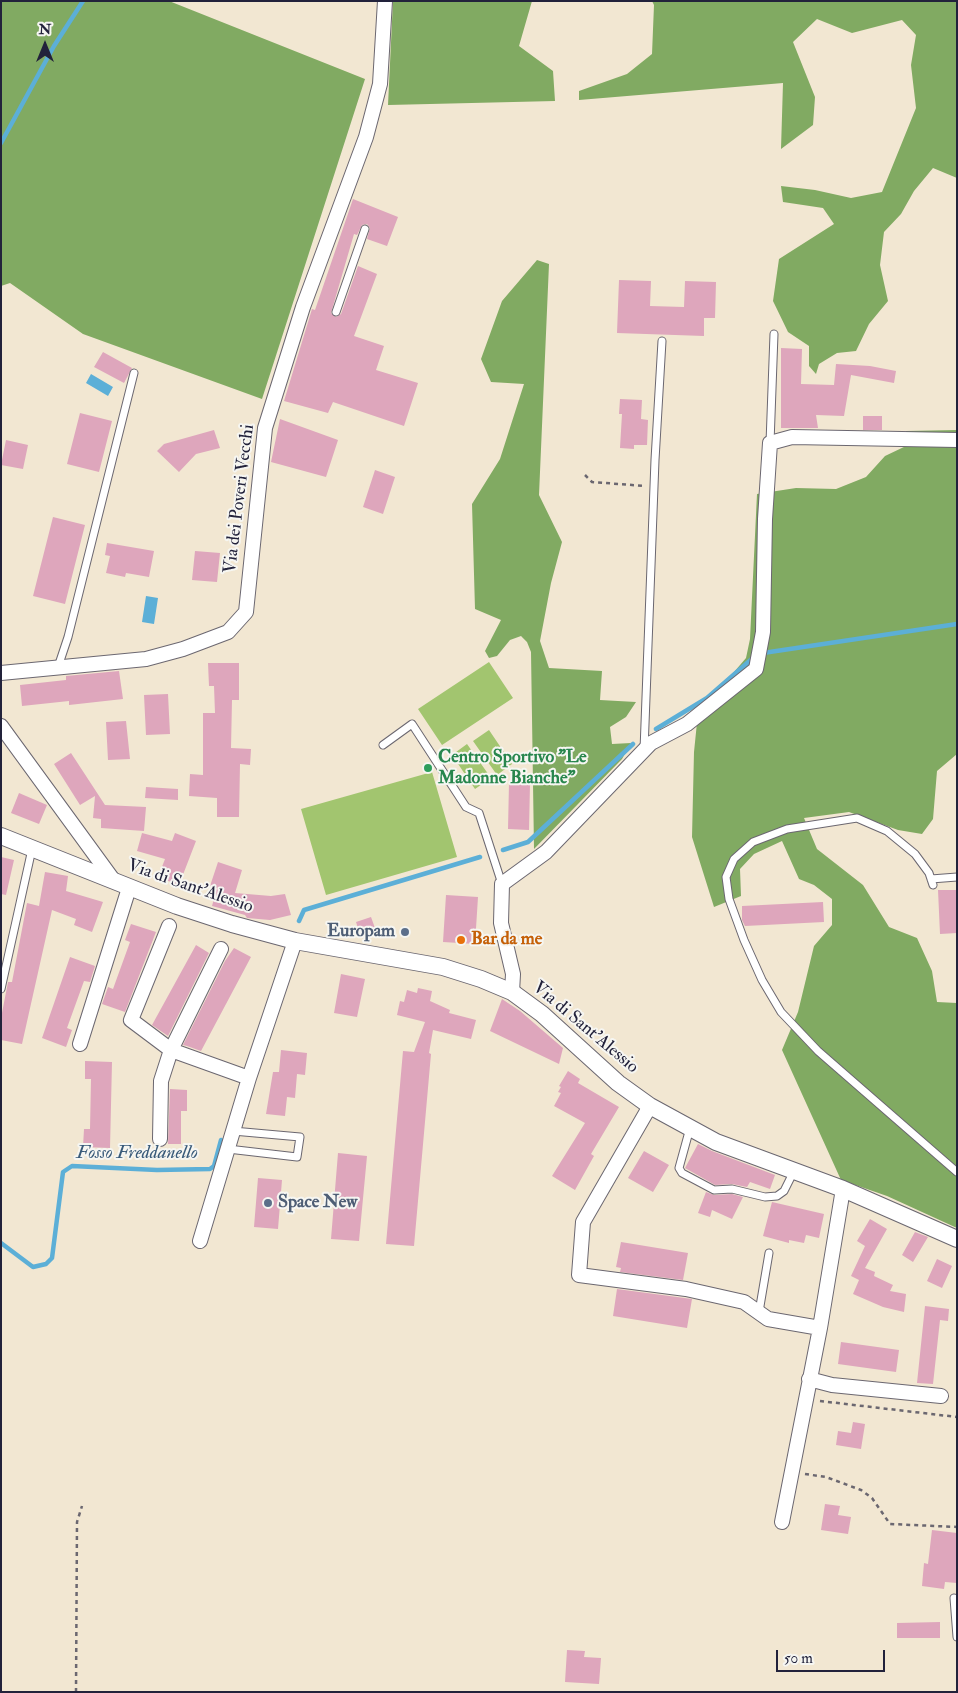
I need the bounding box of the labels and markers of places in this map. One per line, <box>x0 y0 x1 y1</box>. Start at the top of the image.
place label: Centro Sportivo "Le Madonne Bianche" <box>438 747 586 790</box>
marker: Centro Sportivo "Le Madonne Bianche" <box>422 762 434 774</box>
place label: Europam <box>327 921 395 943</box>
marker: Europam <box>399 926 411 938</box>
place label: Bar da me <box>471 929 542 951</box>
marker: Bar da me <box>455 934 467 946</box>
place label: Space New <box>278 1192 357 1214</box>
marker: Space New <box>262 1197 274 1209</box>

